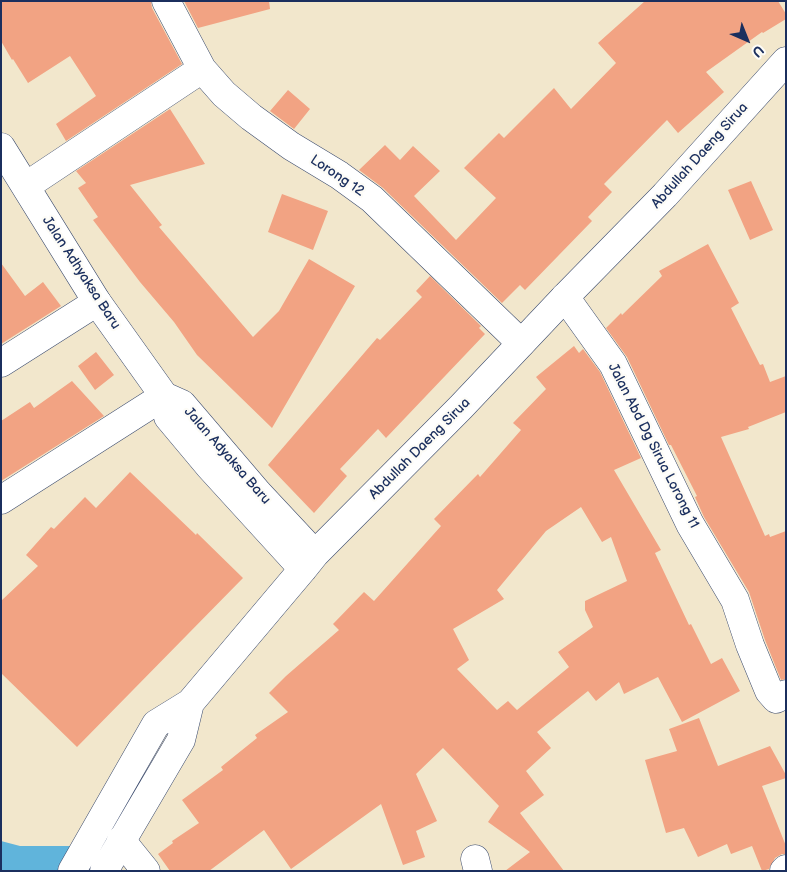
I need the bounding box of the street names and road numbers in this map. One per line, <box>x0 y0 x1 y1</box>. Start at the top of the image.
street label: Abdullah Daeng Sirua <box>648 100 752 212</box>
street label: Lorong 12 <box>307 152 367 200</box>
street label: Jalan Adhyaksa Baru <box>38 213 124 333</box>
street label: Jalan Abd Dg Sirua Lorong 11 <box>604 361 702 531</box>
street label: Abdullah Daeng Sirua <box>366 395 474 503</box>
street label: Jalan Adyaksa Baru <box>180 404 274 508</box>

